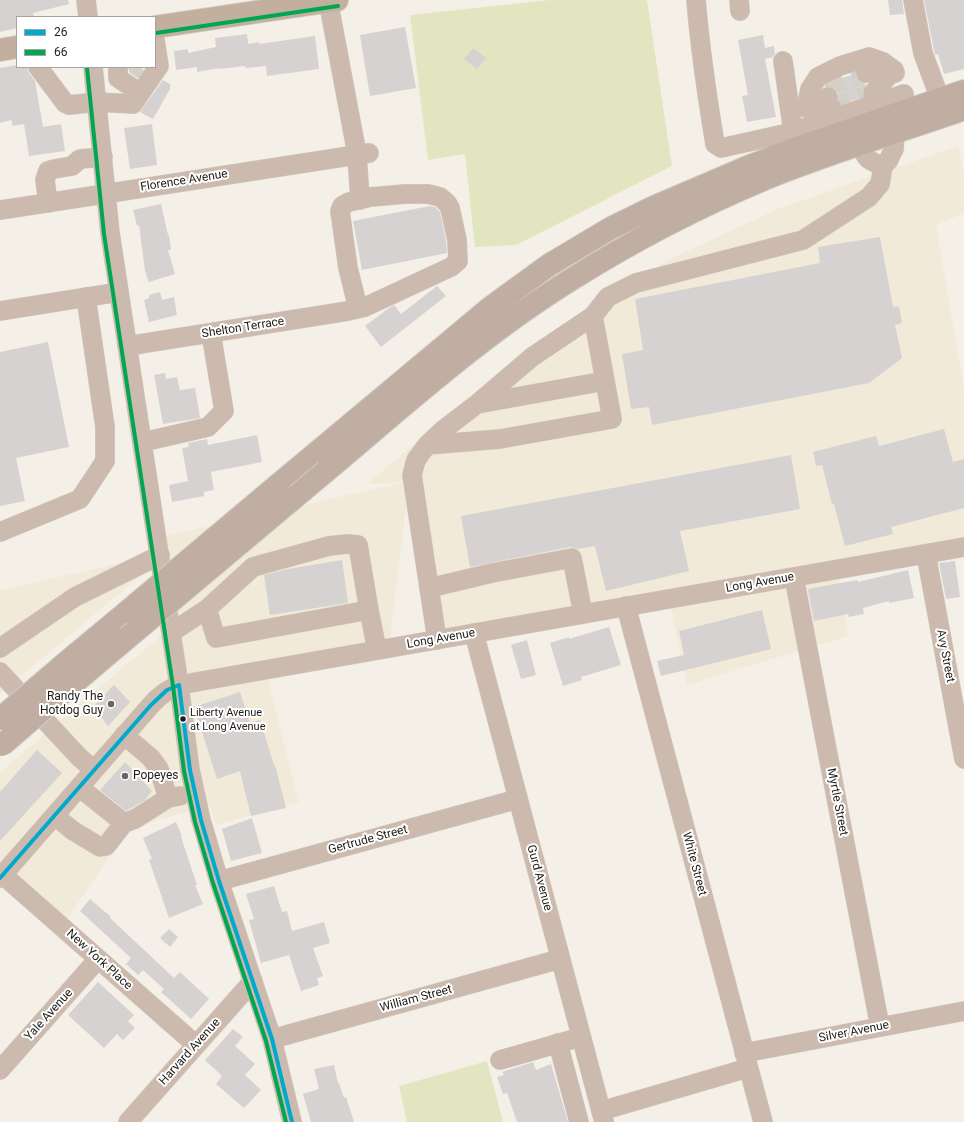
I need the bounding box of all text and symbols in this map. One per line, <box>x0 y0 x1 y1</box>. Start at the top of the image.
legend <box>16 16 156 68</box>
text: 26 <box>54 25 68 39</box>
text: 66 <box>54 45 68 59</box>
street label: Florence Avenue <box>139 167 229 195</box>
street label: Shelton Terrace <box>201 314 285 342</box>
street label: Long Avenue <box>725 570 795 596</box>
street label: Long Avenue <box>406 626 476 652</box>
street label: Avy Street <box>933 628 957 684</box>
place label: Randy The Hotdog Guy <box>40 690 103 718</box>
marker: Randy The Hotdog Guy <box>106 699 116 709</box>
place label: Liberty Avenue at Long Avenue <box>190 706 265 732</box>
marker: Liberty Avenue at Long Avenue <box>178 714 188 724</box>
street label: Myrtle Street <box>823 767 851 837</box>
place label: Popeyes <box>133 769 179 783</box>
marker: Popeyes <box>120 771 130 781</box>
street label: Gertrude Street <box>327 823 409 857</box>
street label: White Street <box>679 831 709 897</box>
street label: Gurd Avenue <box>523 843 555 913</box>
street label: New York Place <box>63 927 135 993</box>
street label: William Street <box>378 982 454 1016</box>
street label: Yale Avenue <box>22 986 76 1044</box>
street label: Harvard Avenue <box>156 1016 224 1088</box>
street label: Silver Avenue <box>818 1018 890 1046</box>

